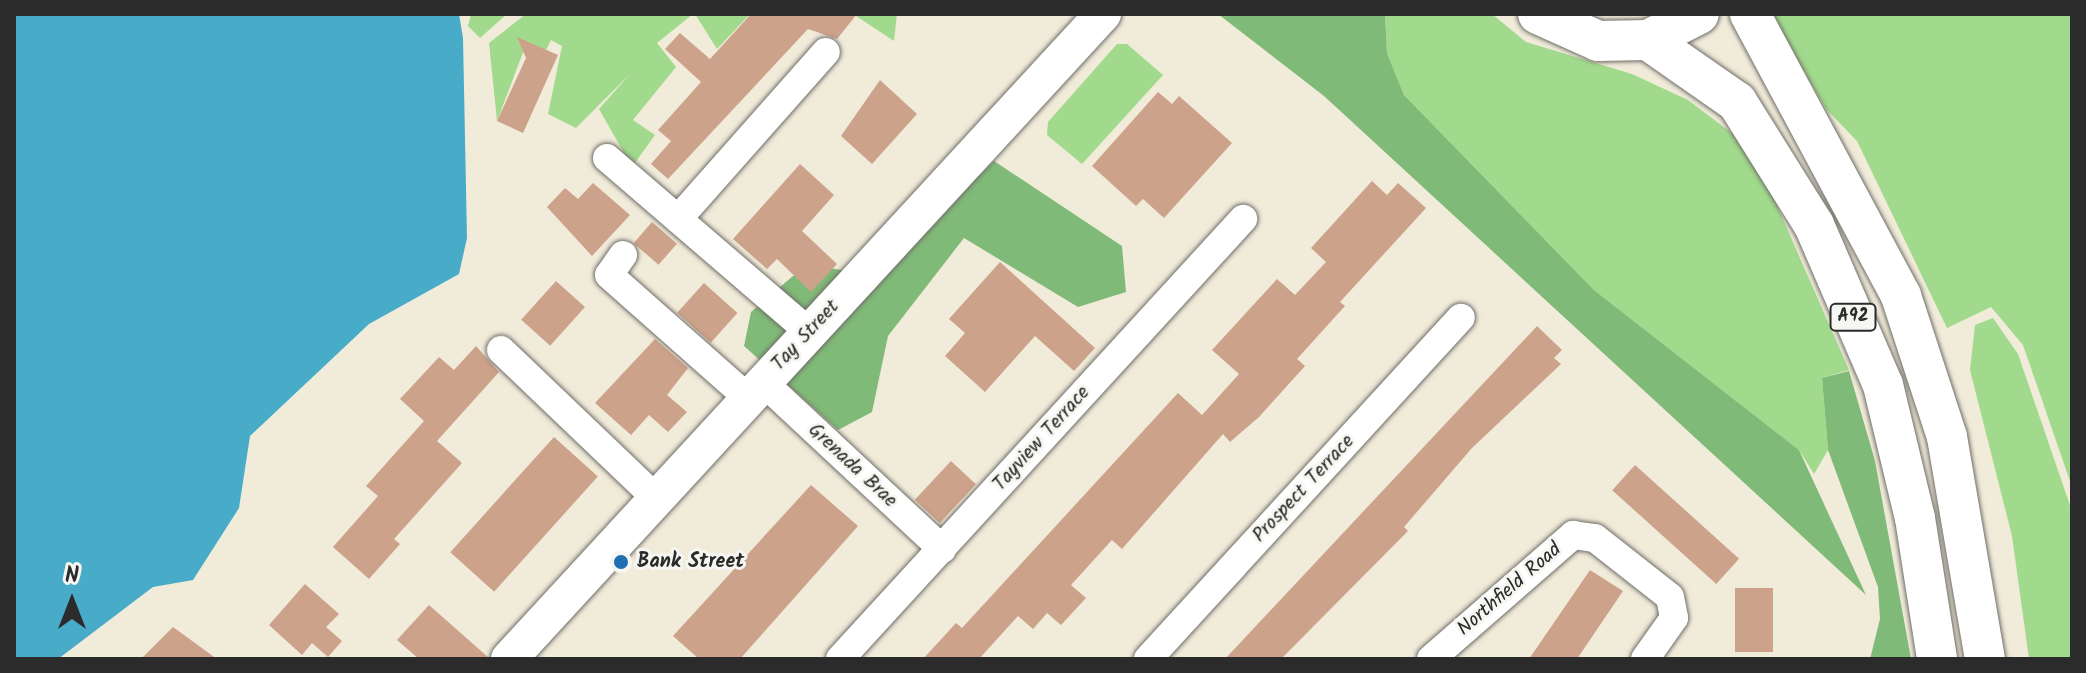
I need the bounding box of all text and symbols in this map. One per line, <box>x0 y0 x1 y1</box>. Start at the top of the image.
street label: Tay Street <box>767 296 845 376</box>
road number: A92 <box>1829 303 1877 331</box>
street label: Tayview Terrace <box>988 381 1096 497</box>
street label: Grenada Brae <box>802 419 902 513</box>
street label: Prospect Terrace <box>1248 430 1360 548</box>
street label: Northfield Road <box>1453 538 1567 642</box>
place label: Bank Street <box>637 550 744 574</box>
marker: Bank Street <box>612 553 630 571</box>
text: N <box>65 559 79 594</box>
north arrow <box>32 561 112 641</box>

